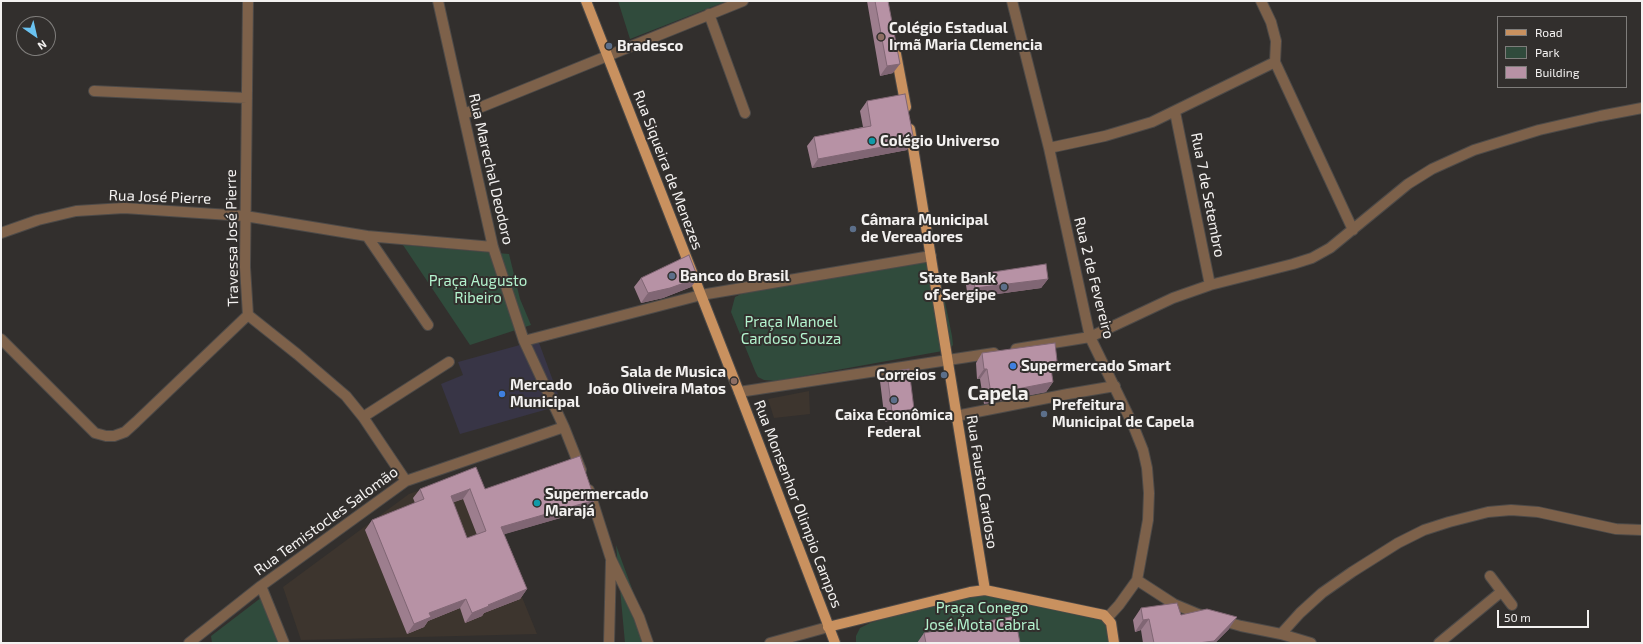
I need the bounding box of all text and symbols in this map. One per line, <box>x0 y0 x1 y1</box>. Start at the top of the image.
north arrow <box>16 16 56 56</box>
legend <box>1497 16 1627 88</box>
place label: Colégio Estadual Irmã Maria Clemencia <box>889 19 1043 54</box>
text: Road <box>1535 25 1563 39</box>
marker: Colégio Estadual Irmã Maria Clemencia <box>876 32 886 42</box>
place label: Bradesco <box>617 37 683 55</box>
text: N <box>36 38 49 53</box>
marker: Bradesco <box>604 41 614 51</box>
text: Park <box>1535 45 1560 59</box>
text: Building <box>1535 65 1579 79</box>
street label: Rua Siqueira de Menezes <box>629 88 707 252</box>
street label: Rua Marechal Deodoro <box>465 92 517 246</box>
street label: Rua 7 de Setembro <box>1187 131 1229 259</box>
place label: Colégio Universo <box>880 132 999 150</box>
marker: Colégio Universo <box>867 136 877 146</box>
street label: Travessa José Pierre <box>222 169 242 307</box>
street label: Rua José Pierre <box>108 186 212 208</box>
place label: Câmara Municipal de Vereadores <box>861 211 988 246</box>
street label: Rua 2 de Fevereiro <box>1070 215 1118 341</box>
marker: Câmara Municipal de Vereadores <box>848 224 858 234</box>
place label: Banco do Brasil <box>680 267 789 285</box>
place label: State Bank of Sergipe <box>919 269 996 304</box>
marker: Banco do Brasil <box>667 271 677 281</box>
park label: Praça Augusto Ribeiro <box>429 272 527 307</box>
marker: State Bank of Sergipe <box>999 282 1009 292</box>
park label: Praça Manoel Cardoso Souza <box>741 313 841 348</box>
place label: Supermercado Smart <box>1021 357 1171 375</box>
marker: Supermercado Smart <box>1008 361 1018 371</box>
place label: Sala de Musica João Oliveira Matos <box>587 363 726 398</box>
place label: Correios <box>876 366 936 384</box>
marker: Correios <box>939 370 949 380</box>
place label: Mercado Municipal <box>510 376 580 411</box>
marker: Sala de Musica João Oliveira Matos <box>729 376 739 386</box>
district label: Capela <box>967 383 1029 405</box>
marker: Mercado Municipal <box>497 389 507 399</box>
marker: Caixa Econômica Federal <box>889 395 899 405</box>
place label: Prefeitura Municipal de Capela <box>1052 396 1194 431</box>
street label: Rua Monsenhor Olimpio Campos <box>750 398 846 610</box>
place label: Caixa Econômica Federal <box>835 406 953 441</box>
marker: Prefeitura Municipal de Capela <box>1039 409 1049 419</box>
street label: Rua Fausto Cardoso <box>963 414 1001 550</box>
street label: Rua Temistocles Salomão <box>251 463 401 579</box>
place label: Supermercado Marajá <box>545 485 648 520</box>
marker: Supermercado Marajá <box>532 498 542 508</box>
park label: Praça Conego José Mota Cabral <box>924 599 1040 634</box>
scale bar <box>1499 602 1591 628</box>
text: 50 m <box>1504 610 1531 624</box>

